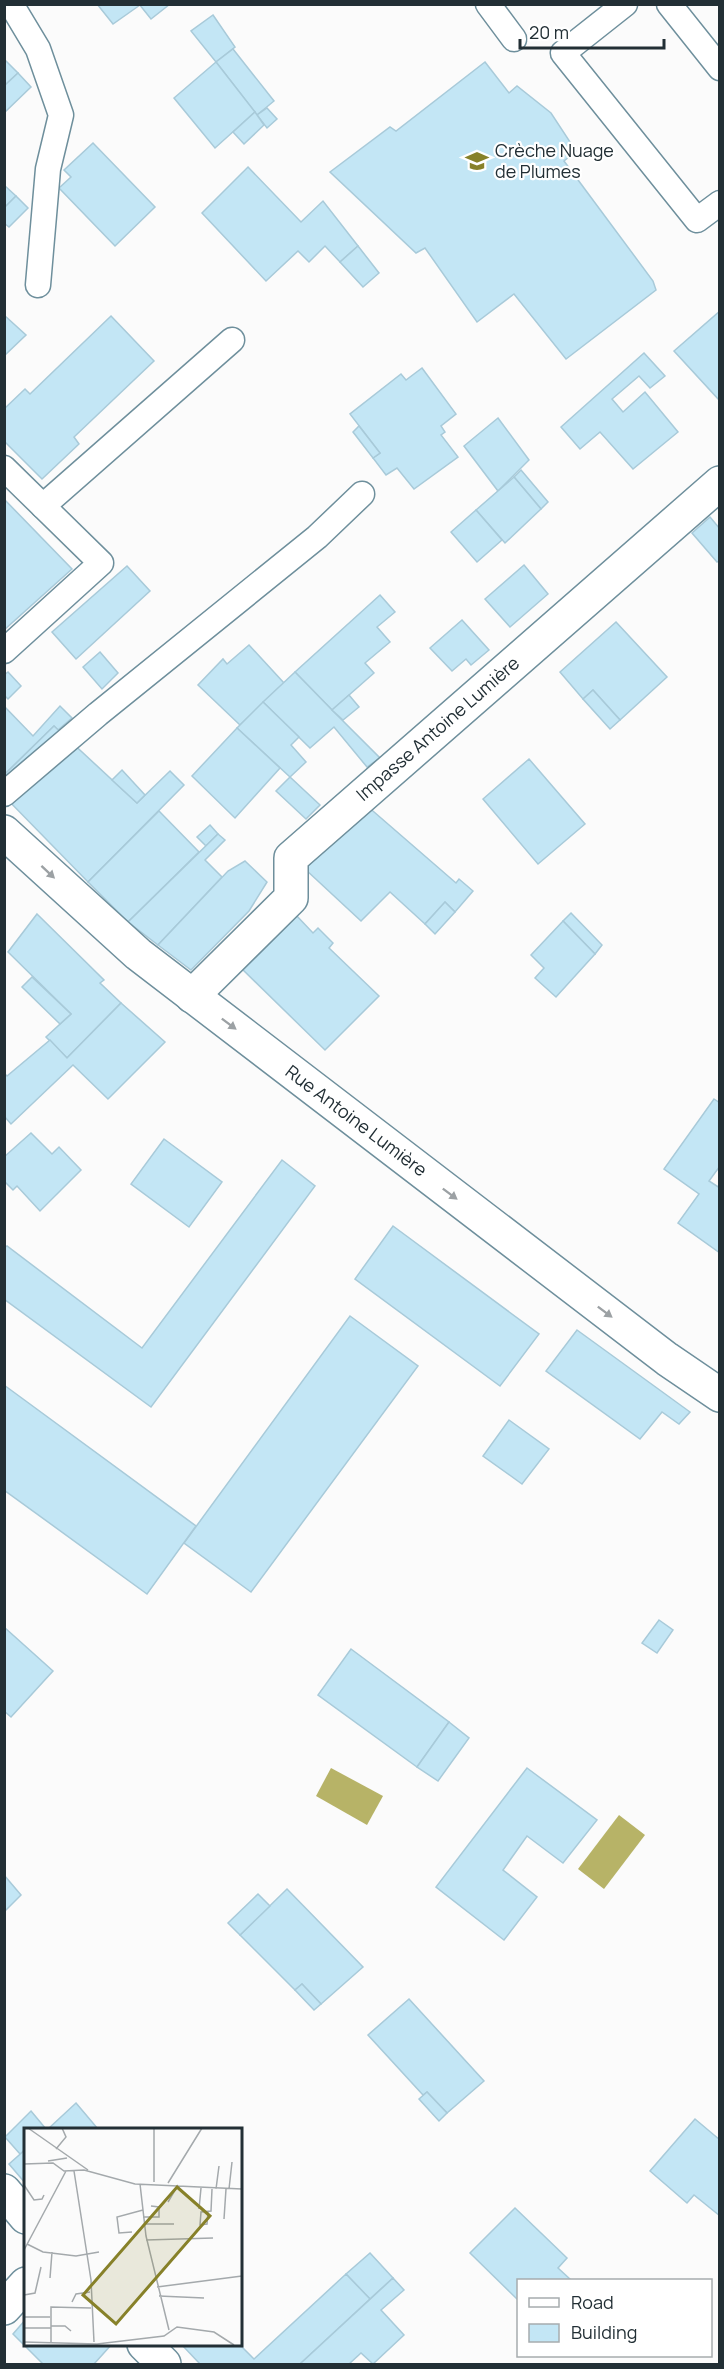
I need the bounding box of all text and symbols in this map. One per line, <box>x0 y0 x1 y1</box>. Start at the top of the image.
scale bar <box>520 12 664 50</box>
text: 20 m <box>529 20 569 44</box>
place label: Crèche Nuage de Plumes <box>495 138 614 183</box>
school or university icon: Crèche Nuage de Plumes <box>464 148 490 174</box>
street label: Impasse Antoine Lumière <box>351 651 524 806</box>
one-way arrow <box>40 864 54 878</box>
one-way arrow <box>221 1018 236 1030</box>
street label: Rue Antoine Lumière <box>281 1059 432 1181</box>
one-way arrow <box>442 1187 458 1200</box>
one-way arrow <box>597 1306 613 1319</box>
inset map <box>24 2128 242 2345</box>
legend <box>517 2279 712 2357</box>
text: Road <box>571 2290 614 2314</box>
text: Building <box>571 2320 637 2344</box>

